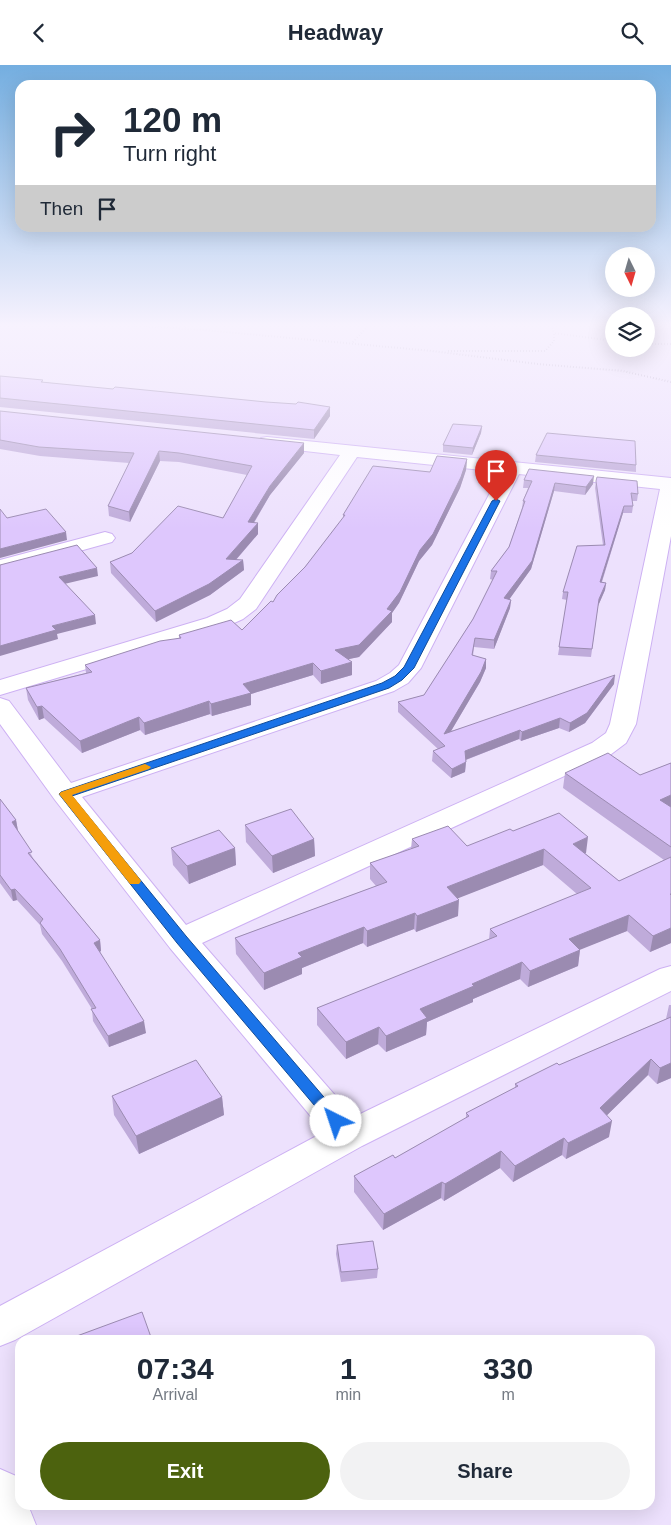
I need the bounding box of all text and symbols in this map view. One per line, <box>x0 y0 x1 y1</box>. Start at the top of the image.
icon: back <box>25 19 53 47</box>
icon: search <box>618 19 646 47</box>
text: Headway <box>288 20 383 45</box>
icon: right <box>40 100 105 165</box>
text: 120 m <box>123 100 222 139</box>
text: Turn right <box>123 141 216 166</box>
icon: arrive <box>93 195 121 223</box>
text: Then <box>40 198 83 219</box>
north arrow <box>605 247 655 297</box>
map controls <box>605 247 655 357</box>
button: layers <box>605 307 655 357</box>
pin <box>475 450 517 501</box>
icon: arrive <box>482 457 510 485</box>
position arrow <box>309 1094 361 1146</box>
text: 07:34 <box>137 1352 214 1385</box>
text: 1 <box>340 1352 357 1385</box>
text: 330 <box>483 1352 533 1385</box>
text: Arrival <box>153 1386 198 1403</box>
text: min <box>335 1386 361 1403</box>
text: m <box>501 1386 515 1403</box>
button: Exit <box>40 1442 330 1500</box>
button: Share <box>340 1442 630 1500</box>

